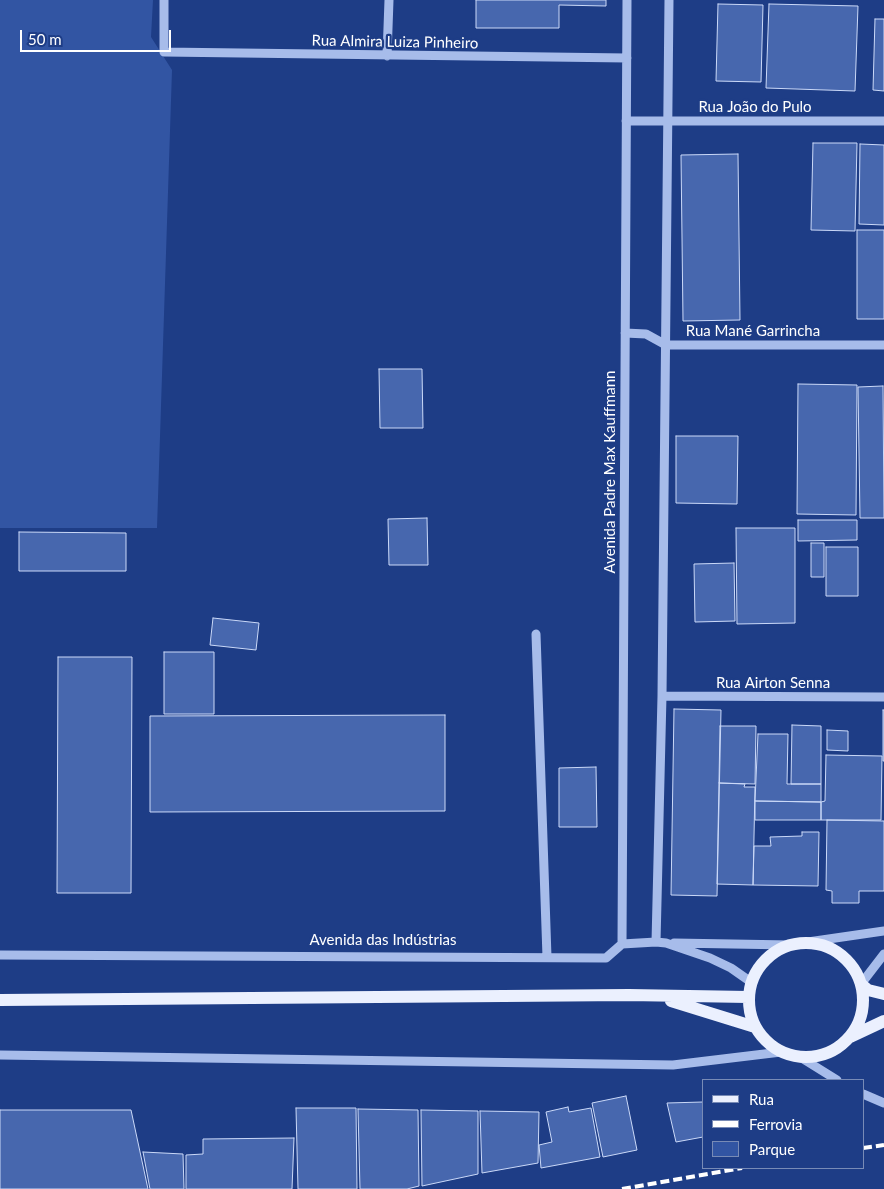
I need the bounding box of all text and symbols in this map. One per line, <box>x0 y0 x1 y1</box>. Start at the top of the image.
scale bar <box>22 20 174 52</box>
text: 50 m <box>28 30 62 48</box>
street label: Rua Almira Luiza Pinheiro <box>311 32 479 52</box>
street label: Rua João do Pulo <box>698 98 812 116</box>
street label: Rua Mané Garrincha <box>686 322 820 340</box>
street label: Avenida Padre Max Kauffmann <box>601 371 619 573</box>
street label: Rua Airton Senna <box>716 674 830 692</box>
street label: Avenida das Indústrias <box>310 931 456 949</box>
legend <box>702 1079 864 1169</box>
text: Rua <box>749 1090 774 1108</box>
text: Ferrovia <box>749 1115 802 1133</box>
text: Parque <box>749 1140 795 1158</box>

